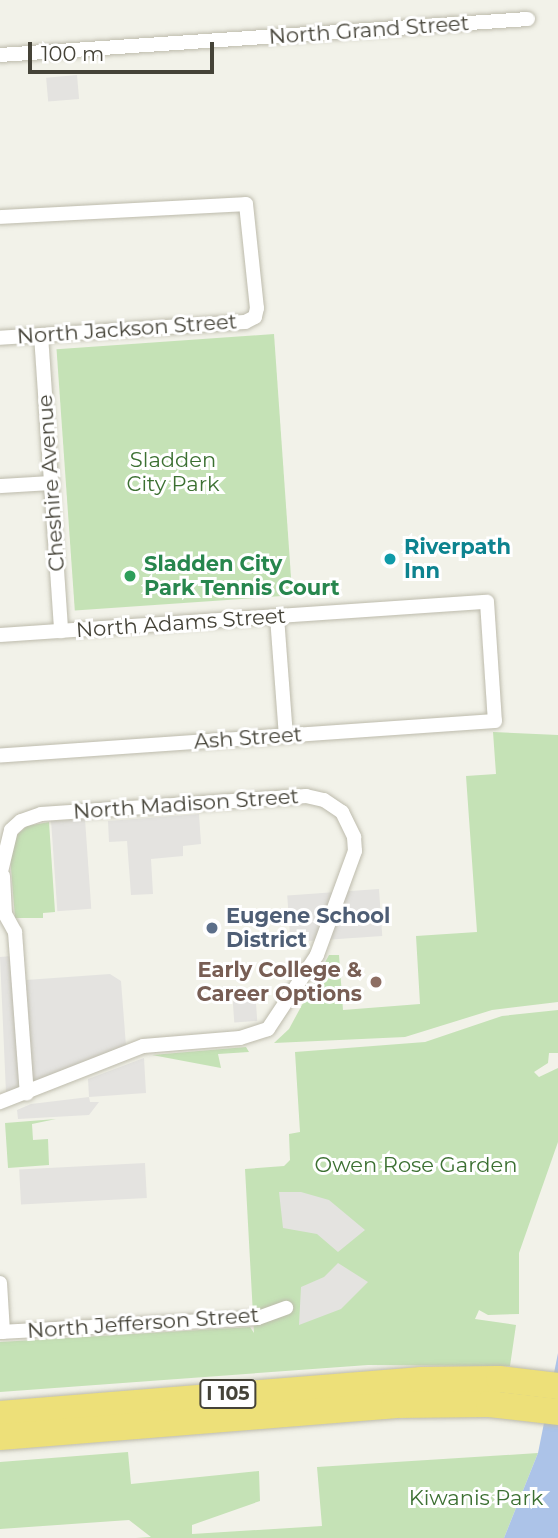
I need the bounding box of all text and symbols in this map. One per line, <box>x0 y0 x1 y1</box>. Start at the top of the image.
street label: North Grand Street <box>268 10 470 50</box>
scale bar <box>32 28 217 72</box>
text: 100 m <box>41 41 104 66</box>
street label: North Jackson Street <box>16 309 238 349</box>
street label: Cheshire Avenue <box>32 394 70 572</box>
park label: Sladden City Park <box>127 447 219 497</box>
place label: Riverpath Inn <box>404 534 511 584</box>
place label: Sladden City Park Tennis Court <box>144 551 340 601</box>
marker: Riverpath Inn <box>382 551 398 567</box>
marker: Sladden City Park Tennis Court <box>122 568 138 584</box>
street label: North Adams Street <box>75 603 287 643</box>
street label: Ash Street <box>193 722 303 754</box>
street label: North Madison Street <box>72 784 300 824</box>
place label: Eugene School District <box>226 903 390 953</box>
marker: Eugene School District <box>204 920 220 936</box>
place label: Early College & Career Options <box>196 957 362 1007</box>
marker: Early College & Career Options <box>368 974 384 990</box>
park label: Owen Rose Garden <box>315 1152 517 1178</box>
street label: North Jefferson Street <box>26 1302 260 1344</box>
road number: I 105 <box>198 1378 258 1410</box>
park label: Kiwanis Park <box>409 1485 543 1511</box>

